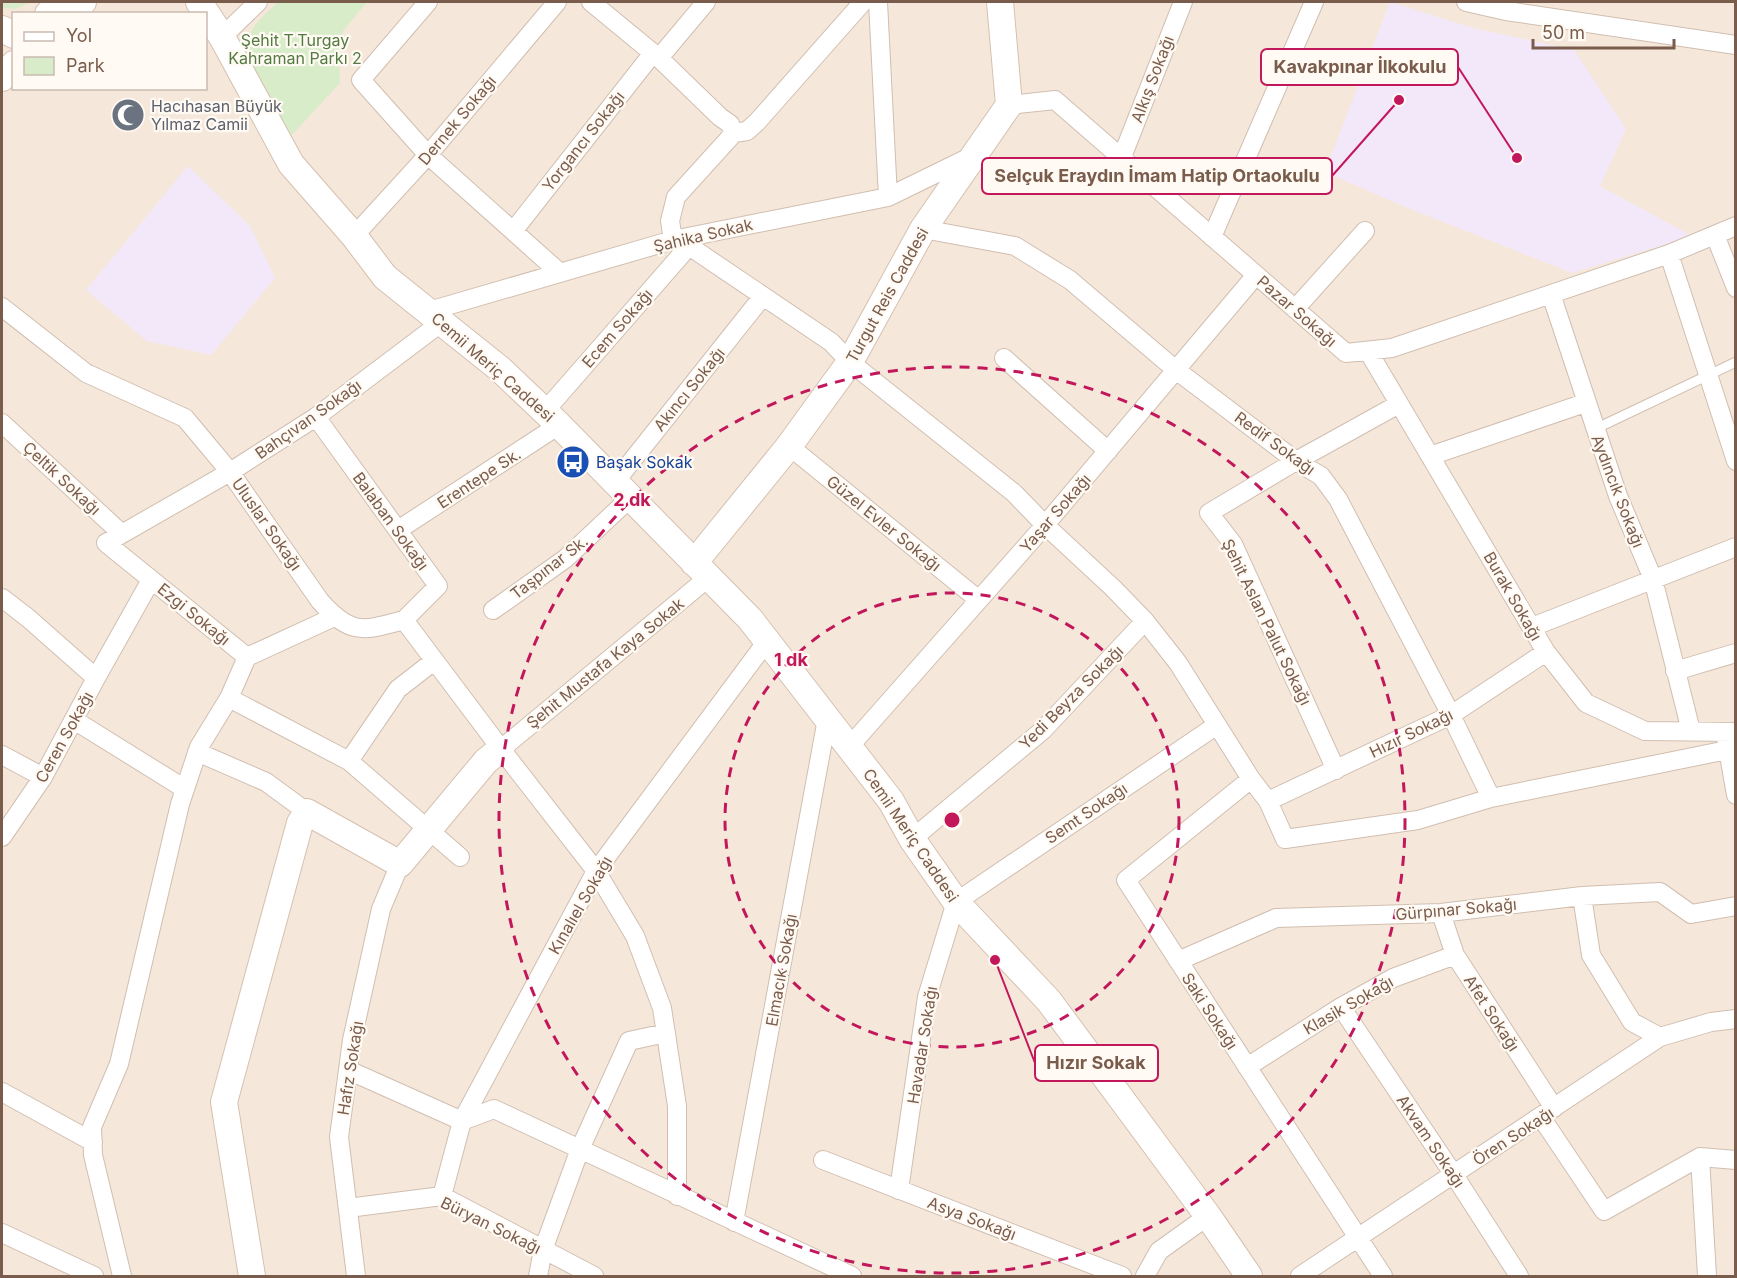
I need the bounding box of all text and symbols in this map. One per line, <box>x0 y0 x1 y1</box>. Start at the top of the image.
legend <box>12 12 207 90</box>
scale bar <box>1533 12 1674 50</box>
text: 50 m <box>1542 22 1585 43</box>
text: Yol <box>66 25 92 46</box>
park label: Şehit T.Turgay Kahraman Parkı 2 <box>228 30 362 68</box>
street label: Alkış Sokağı <box>1126 33 1178 125</box>
callout: Kavakpınar İlkokulu <box>1261 49 1458 85</box>
text: Park <box>66 55 105 76</box>
text: Kavakpınar İlkokulu <box>1274 56 1446 77</box>
street label: Dernek Sokağı <box>414 71 500 169</box>
street label: Yorgancı Sokağı <box>538 87 628 195</box>
place label: Hacıhasan Büyük Yılmaz Camii <box>151 96 282 134</box>
mosque icon: Hacıhasan Büyük Yılmaz Camii <box>110 97 146 133</box>
callout: Selçuk Eraydın İmam Hatip Ortaokulu <box>982 158 1332 194</box>
text: Selçuk Eraydın İmam Hatip Ortaokulu <box>994 165 1320 186</box>
street label: Şahika Sokak <box>651 214 755 256</box>
street label: Turgut Reis Caddesi <box>842 224 932 366</box>
street label: Pazar Sokağı <box>1253 271 1341 351</box>
street label: Ecem Sokağı <box>577 284 657 372</box>
street label: Cemii Meriç Caddesi <box>427 308 559 426</box>
street label: Akıncı Sokağı <box>649 343 729 435</box>
street label: Bahçıvan Sokağı <box>251 375 365 463</box>
street label: Redif Sokağı <box>1231 407 1319 479</box>
street label: Aydıncık Sokağı <box>1587 432 1649 550</box>
street label: Çeltik Sokağı <box>19 437 105 519</box>
street label: Erentepe Sk. <box>433 444 525 512</box>
bus stop icon: Başak Sokak <box>555 444 591 480</box>
place label: Başak Sokak <box>596 452 693 472</box>
street label: Balaban Sokağı <box>349 468 433 574</box>
street label: Yaşar Sokağı <box>1015 469 1095 557</box>
street label: Güzel Evler Sokağı <box>823 471 945 575</box>
street label: Uluslar Sokağı <box>228 474 306 574</box>
text: 2 dk <box>613 489 651 510</box>
street label: Taşpınar Sk. <box>506 531 592 603</box>
street label: Şehit Aslan Palut Sokağı <box>1218 536 1316 708</box>
street label: Burak Sokağı <box>1479 548 1547 644</box>
street label: Ezgi Sokağı <box>154 579 234 649</box>
street label: Şehit Mustafa Kaya Sokak <box>522 593 688 733</box>
street label: Yedi Beyza Sokağı <box>1015 641 1127 753</box>
text: 1 dk <box>774 649 808 670</box>
street label: Ceren Sokağı <box>31 688 97 786</box>
street label: Hızır Sokağı <box>1366 704 1456 762</box>
street label: Cemii Meriç Caddesi <box>859 764 963 906</box>
street label: Semt Sokağı <box>1041 778 1131 848</box>
centre of rings <box>942 810 962 830</box>
street label: Kınalıel Sokağı <box>544 852 616 958</box>
street label: Gürpınar Sokağı <box>1395 894 1517 924</box>
street label: Elmacık Sokağı <box>761 912 801 1028</box>
street label: Saki Sokağı <box>1178 969 1242 1053</box>
street label: Klasik Sokağı <box>1299 971 1397 1039</box>
street label: Afet Sokağı <box>1460 971 1524 1055</box>
street label: Havadar Sokağı <box>903 985 941 1105</box>
street label: Hafız Sokağı <box>333 1019 367 1117</box>
callout: Hızır Sokak <box>1035 1045 1158 1081</box>
text: Hızır Sokak <box>1046 1052 1146 1073</box>
street label: Akvam Sokağı <box>1393 1091 1469 1191</box>
street label: Ören Sokağı <box>1469 1102 1557 1170</box>
street label: Büryan Sokağı <box>437 1192 545 1258</box>
street label: Asya Sokağı <box>925 1192 1019 1244</box>

